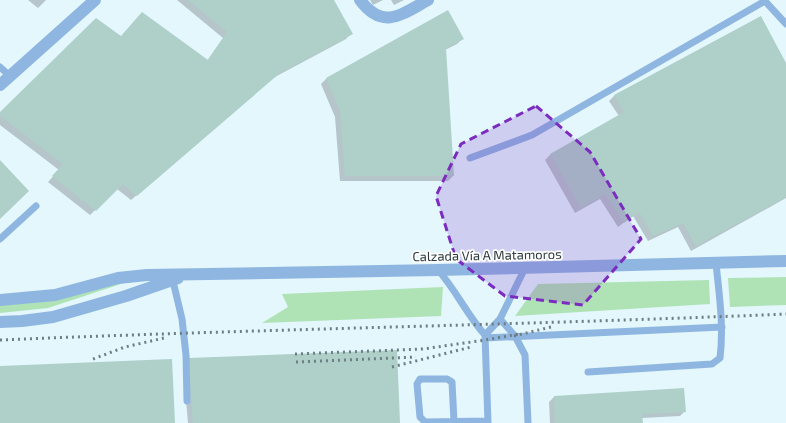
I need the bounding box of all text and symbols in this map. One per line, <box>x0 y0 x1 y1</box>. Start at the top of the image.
street label: Calzada Vía A Matamoros <box>412 246 562 264</box>

